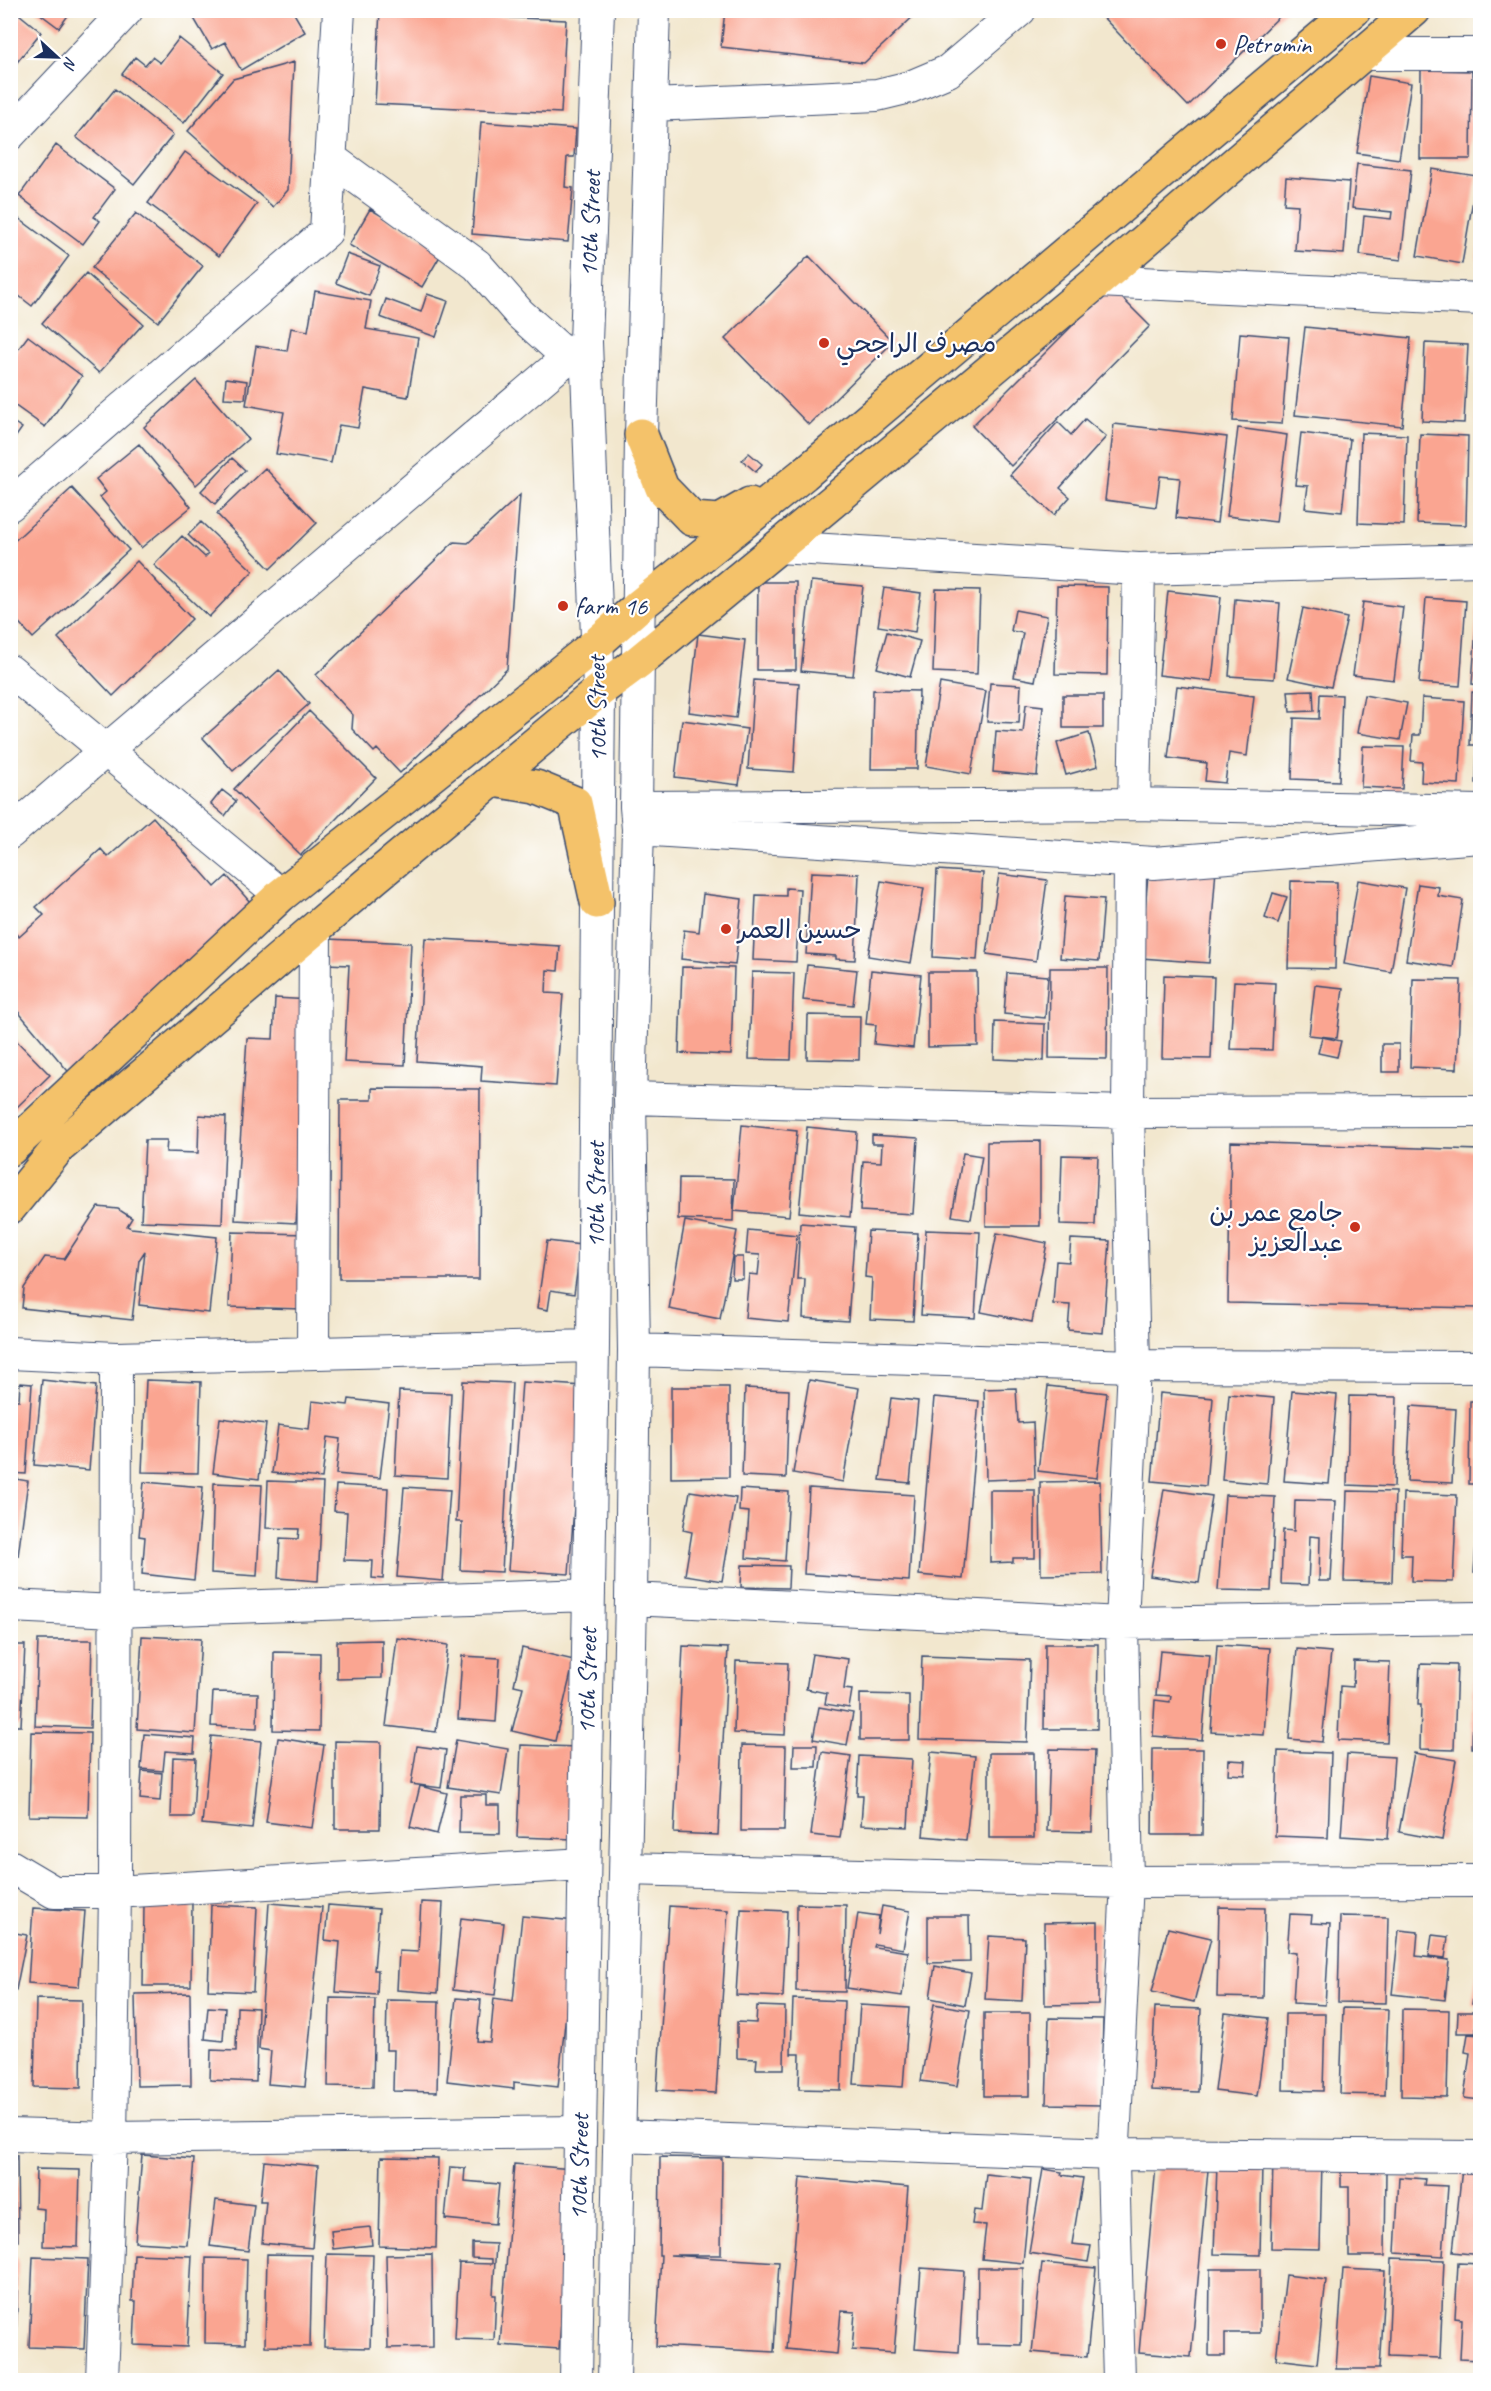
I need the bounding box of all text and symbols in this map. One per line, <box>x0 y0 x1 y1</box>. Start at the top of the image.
north arrow <box>27 27 87 87</box>
place label: Petromin <box>1233 28 1313 61</box>
marker: Petromin <box>1214 37 1228 51</box>
text: N <box>58 54 81 73</box>
street label: 10th Street <box>572 168 608 278</box>
place label: مصرف الراجحي <box>836 327 996 366</box>
marker: مصرف الراجحي <box>817 336 831 350</box>
place label: farm 16 <box>575 590 649 623</box>
marker: farm 16 <box>556 599 570 613</box>
street label: 10th Street <box>580 653 614 762</box>
place label: حسين العمر <box>736 913 862 946</box>
marker: حسين العمر <box>719 922 733 936</box>
street label: 10th Street <box>579 1140 612 1248</box>
place label: جامع عمر بن عبدالعزيز <box>1209 1196 1343 1259</box>
marker: جامع عمر بن عبدالعزيز <box>1348 1220 1362 1234</box>
street label: 10th Street <box>570 1625 604 1734</box>
street label: 10th Street <box>562 2111 596 2220</box>

